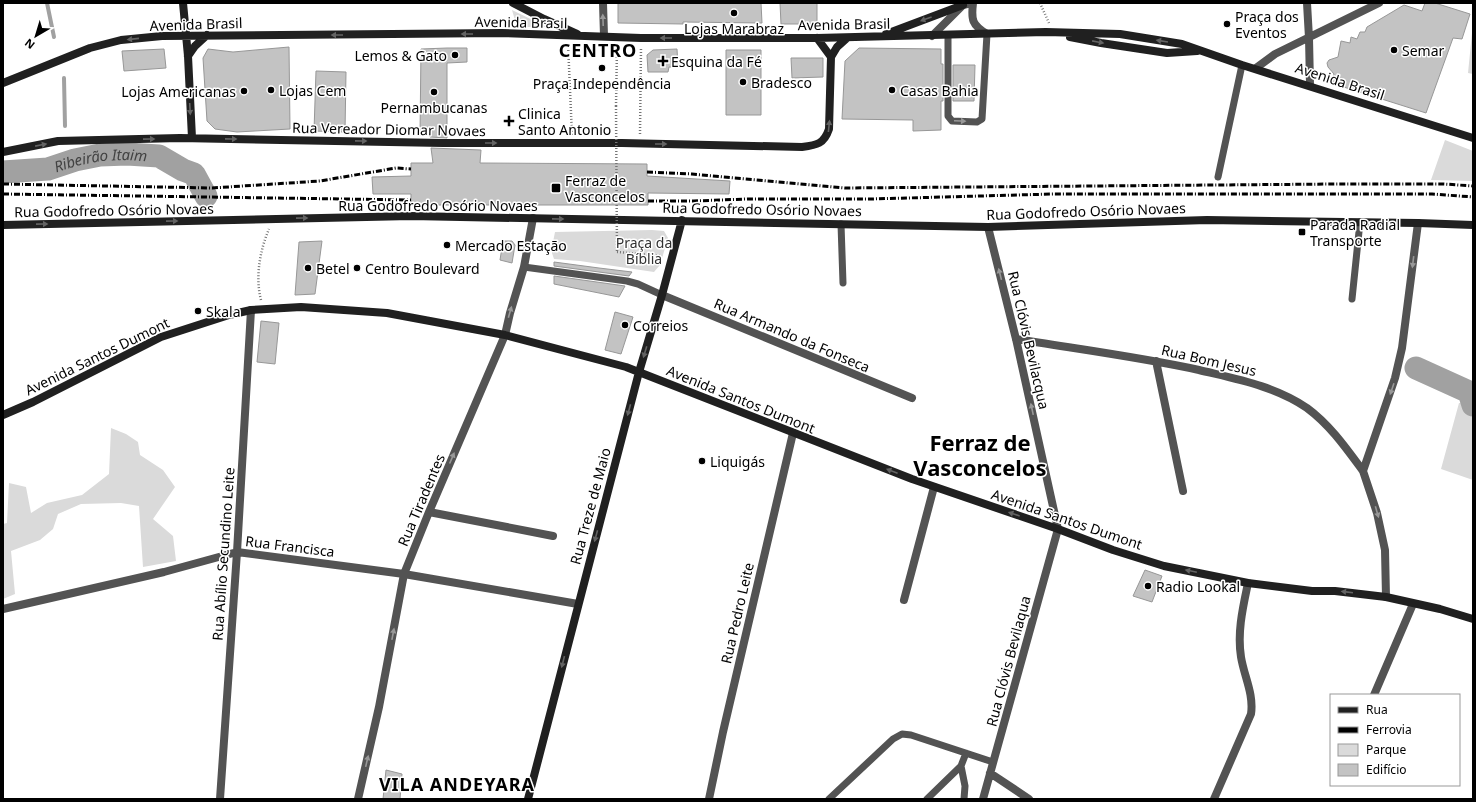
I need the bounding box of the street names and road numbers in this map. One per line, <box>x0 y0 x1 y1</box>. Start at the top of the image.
street label: Avenida Brasil <box>474 12 568 32</box>
street label: Avenida Brasil <box>149 13 243 35</box>
street label: Avenida Brasil <box>797 14 891 34</box>
street label: Avenida Brasil <box>1293 58 1387 104</box>
street label: Rua Vereador Diomar Novaes <box>292 118 486 140</box>
street label: Rua Godofredo Osório Novaes <box>338 196 538 215</box>
street label: Rua Godofredo Osório Novaes <box>662 198 862 220</box>
street label: Rua Godofredo Osório Novaes <box>986 198 1186 224</box>
street label: Rua Godofredo Osório Novaes <box>14 199 214 221</box>
street label: Rua Clóvis Bevilacqua <box>1004 269 1054 411</box>
street label: Rua Armando da Fonseca <box>711 294 873 376</box>
street label: Avenida Santos Dumont <box>22 313 172 399</box>
street label: Rua Bom Jesus <box>1160 340 1259 380</box>
street label: Avenida Santos Dumont <box>664 360 818 438</box>
street label: Rua Treze de Maio <box>565 446 615 566</box>
street label: Rua Tiradentes <box>393 451 449 549</box>
street label: Rua Abílio Secundino Leite <box>207 467 239 641</box>
street label: Avenida Santos Dumont <box>989 484 1145 554</box>
street label: Rua Francisca <box>244 531 336 561</box>
street label: Rua Pedro Leite <box>716 560 758 665</box>
street label: Rua Clóvis Bevilaqua <box>981 594 1035 728</box>

